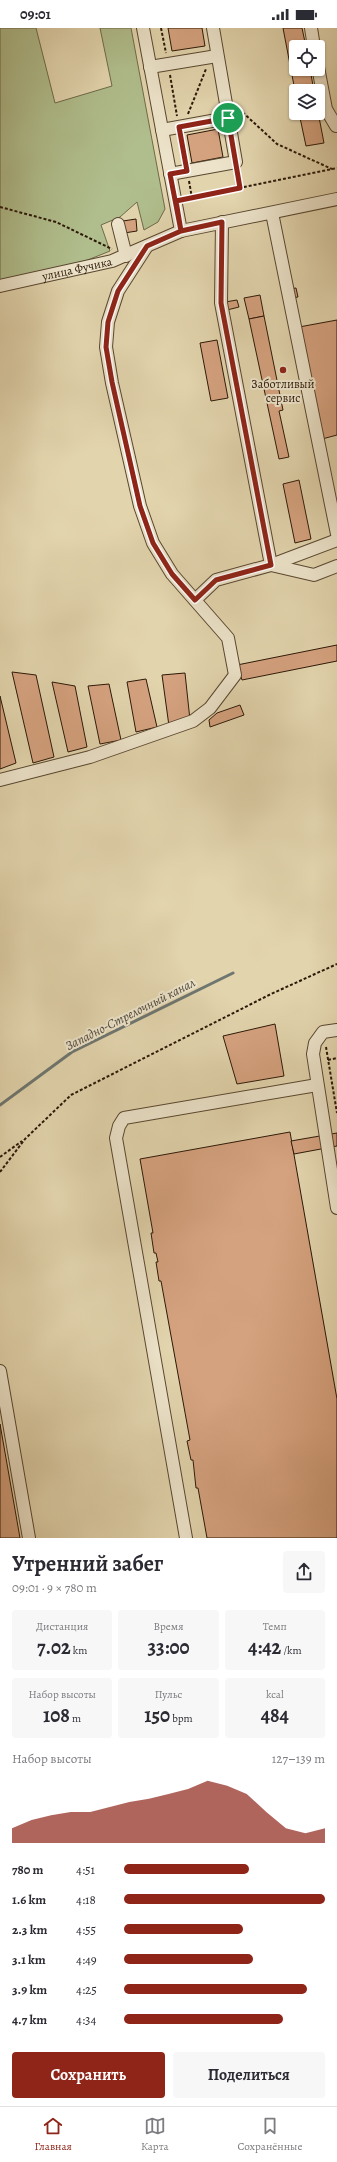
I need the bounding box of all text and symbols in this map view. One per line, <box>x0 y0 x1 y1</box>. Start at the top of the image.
text: 09:01 <box>20 4 51 24</box>
map controls <box>289 40 325 120</box>
button: locate <box>289 40 325 76</box>
button: layers <box>289 84 325 120</box>
pin <box>211 101 245 135</box>
icon: arrive <box>217 107 239 129</box>
street label: улица Фучика <box>40 253 114 285</box>
marker: Заботливый сервис <box>278 365 288 375</box>
place label: Заботливый сервис <box>251 376 315 406</box>
water label: Западно-Стрелочный канал <box>62 973 199 1054</box>
text: Утренний забег <box>12 1549 163 1579</box>
button: share <box>283 1551 325 1593</box>
text: 09:01 · 9 × 780 m <box>12 1579 97 1596</box>
text: Дистанция <box>36 1619 88 1634</box>
text: Время <box>154 1619 183 1634</box>
text: Темп <box>263 1619 287 1634</box>
text: 7.02 <box>37 1634 71 1661</box>
text: 33:00 <box>147 1634 190 1661</box>
text: 4:42 <box>248 1634 281 1661</box>
text: km <box>71 1643 87 1658</box>
text: /km <box>281 1643 302 1658</box>
text: Набор высоты <box>28 1687 96 1702</box>
text: Пульс <box>155 1687 182 1702</box>
text: kcal <box>266 1687 284 1702</box>
text: 108 <box>43 1702 70 1729</box>
text: 150 <box>144 1702 170 1729</box>
text: 484 <box>261 1702 289 1729</box>
text: m <box>70 1711 81 1726</box>
text: bpm <box>170 1711 193 1726</box>
text: Набор высоты <box>12 1750 92 1767</box>
text: 127–139 m <box>272 1750 325 1767</box>
text: 780 m <box>12 1861 44 1878</box>
text: 4:51 <box>76 1861 95 1878</box>
text: 1.6 km <box>12 1891 46 1908</box>
text: 4:18 <box>76 1891 96 1908</box>
text: 2.3 km <box>12 1921 47 1938</box>
text: 4:55 <box>76 1921 96 1938</box>
text: 3.1 km <box>12 1951 46 1968</box>
text: 4:49 <box>76 1951 97 1968</box>
text: 3.9 km <box>12 1981 47 1998</box>
text: 4:25 <box>76 1981 97 1998</box>
text: 4.7 km <box>12 2011 47 2028</box>
text: 4:34 <box>76 2011 96 2028</box>
button: Сохранить <box>12 2052 165 2098</box>
button: Поделиться <box>173 2052 325 2098</box>
tab: Главная <box>34 2115 72 2154</box>
tab: Карта <box>141 2115 169 2154</box>
tab: Сохранённые <box>238 2115 302 2154</box>

